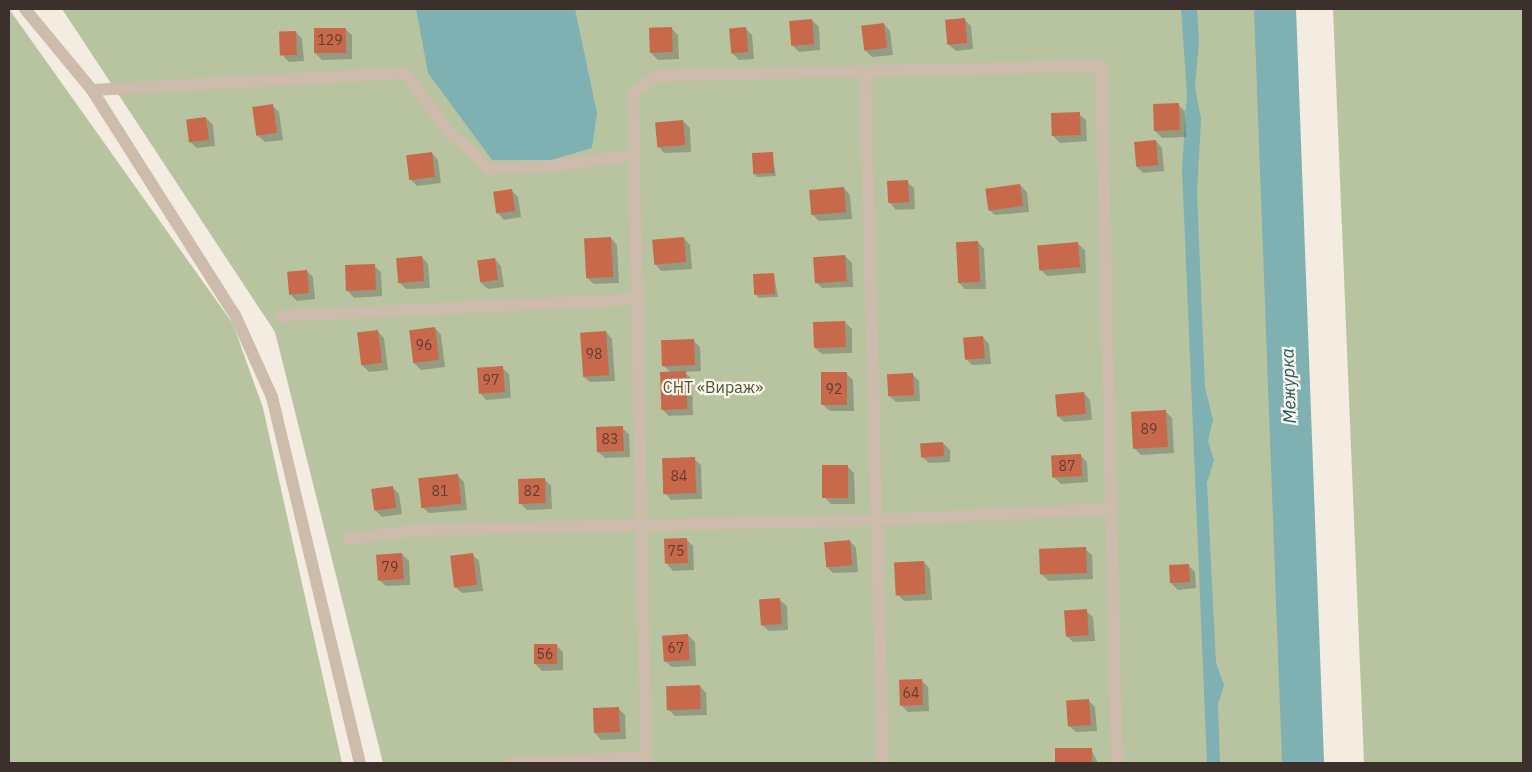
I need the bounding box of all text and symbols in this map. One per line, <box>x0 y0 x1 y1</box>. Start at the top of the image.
house number: 129 <box>317 32 343 48</box>
house number: 96 <box>416 337 432 353</box>
house number: 98 <box>586 346 602 362</box>
water label: Межурка <box>1277 348 1301 424</box>
house number: 97 <box>483 372 499 388</box>
park label: СНТ «Вираж» <box>663 377 763 397</box>
house number: 92 <box>826 381 842 397</box>
house number: 89 <box>1141 421 1157 437</box>
house number: 83 <box>602 431 618 447</box>
house number: 87 <box>1059 458 1075 474</box>
house number: 84 <box>671 468 687 484</box>
house number: 81 <box>432 483 448 499</box>
house number: 82 <box>524 483 540 499</box>
house number: 75 <box>668 543 684 559</box>
house number: 79 <box>382 559 398 575</box>
house number: 67 <box>668 640 684 656</box>
house number: 56 <box>537 646 553 662</box>
house number: 64 <box>903 685 919 701</box>

